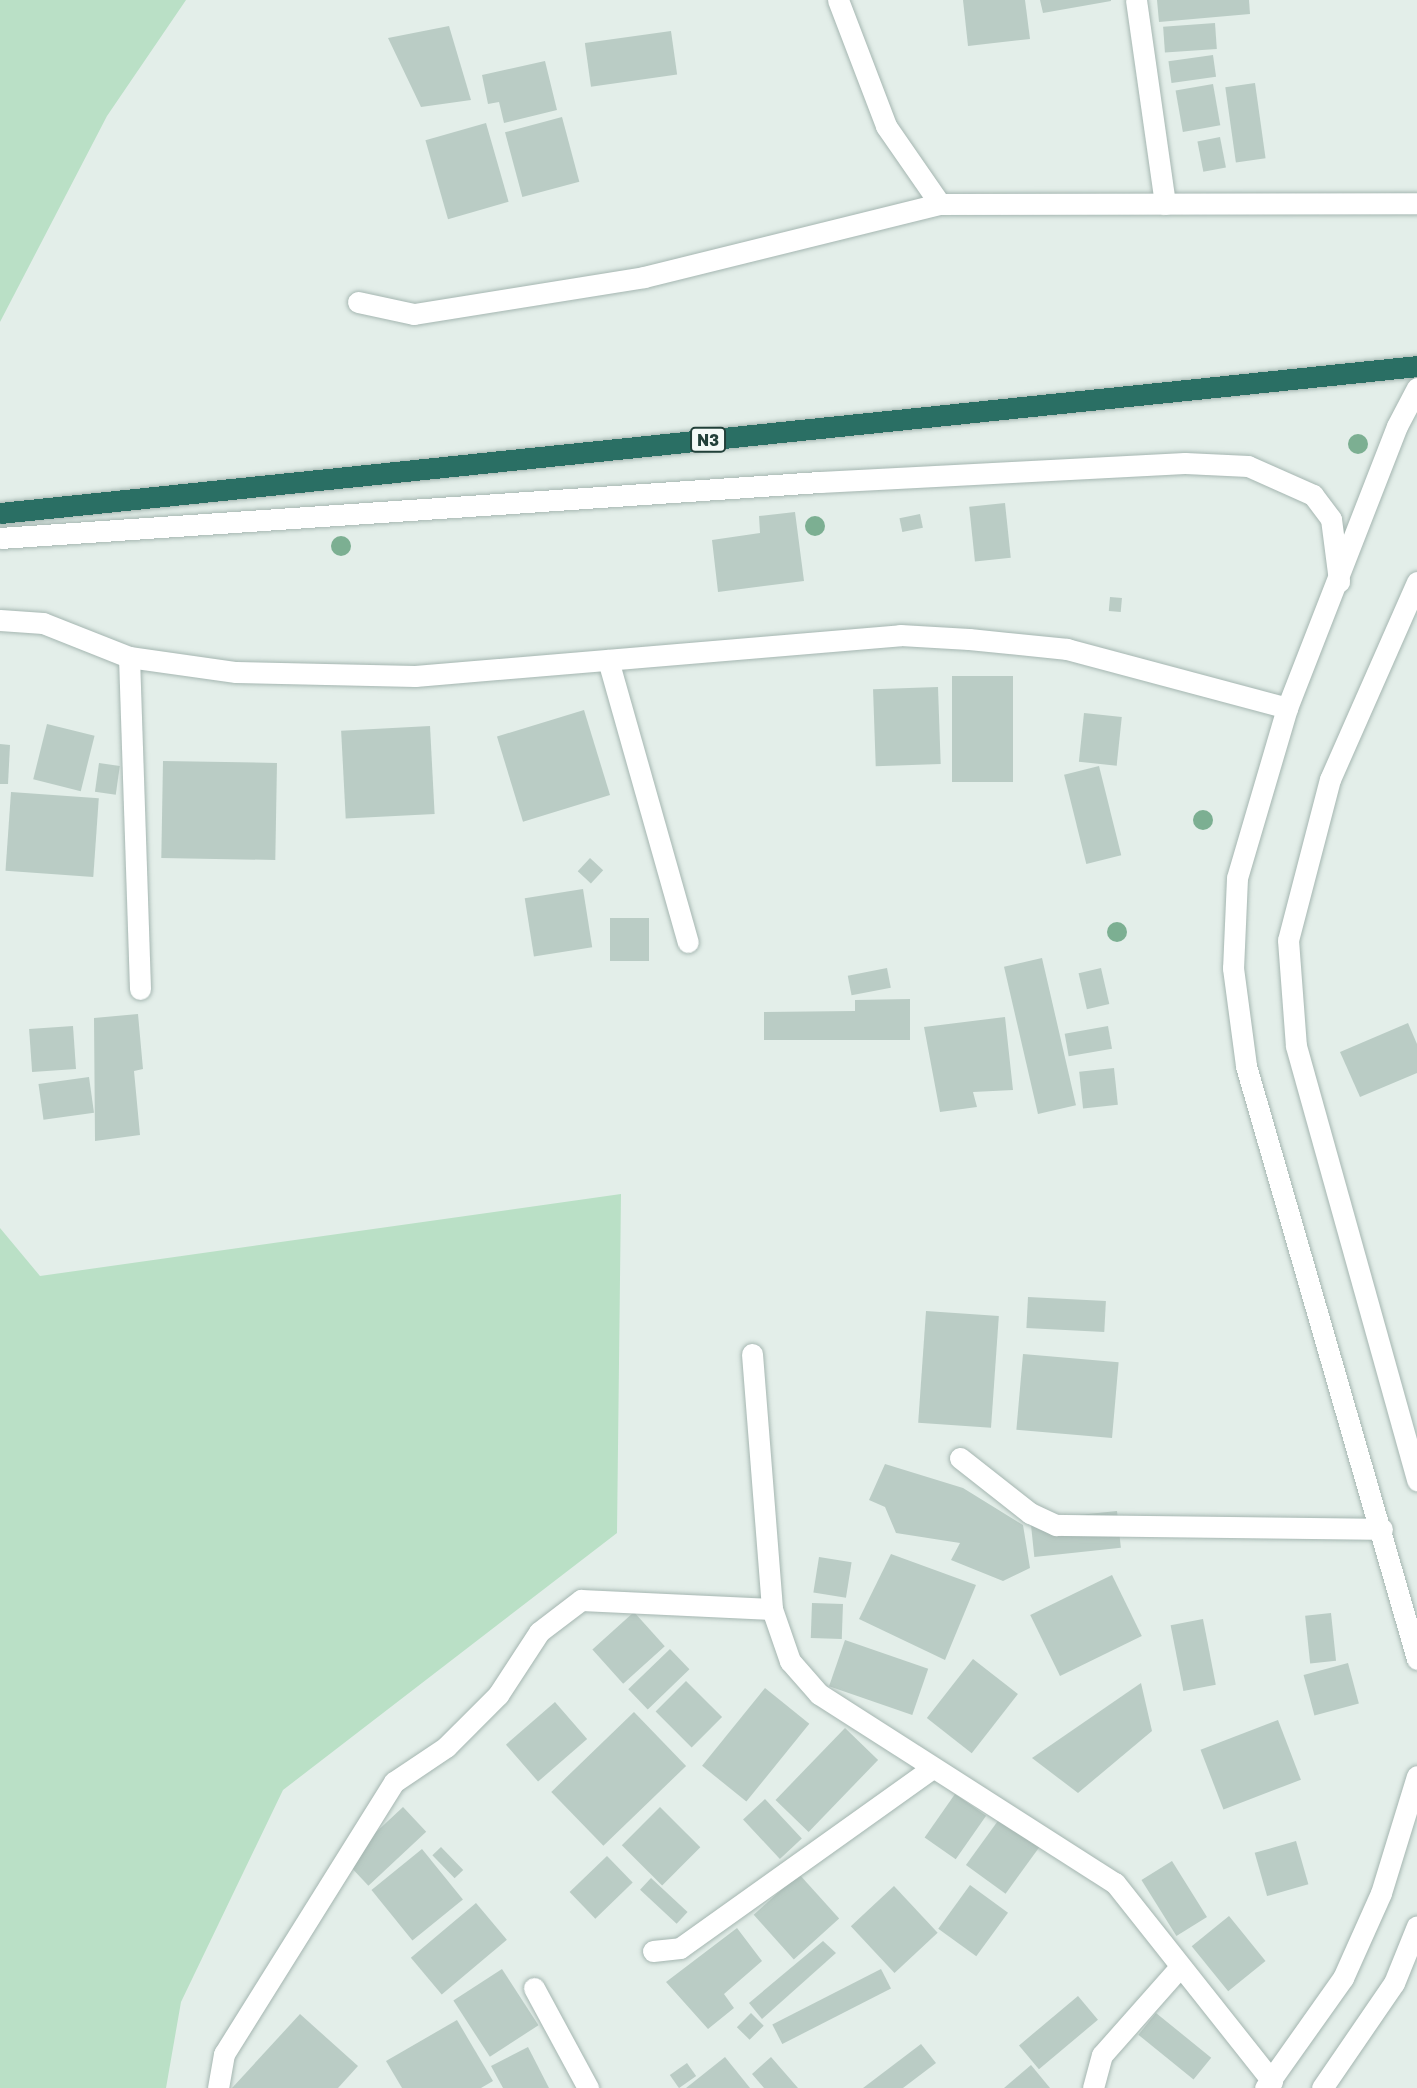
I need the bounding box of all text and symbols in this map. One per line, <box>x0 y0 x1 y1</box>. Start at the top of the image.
road number: N3 <box>689 428 727 452</box>

